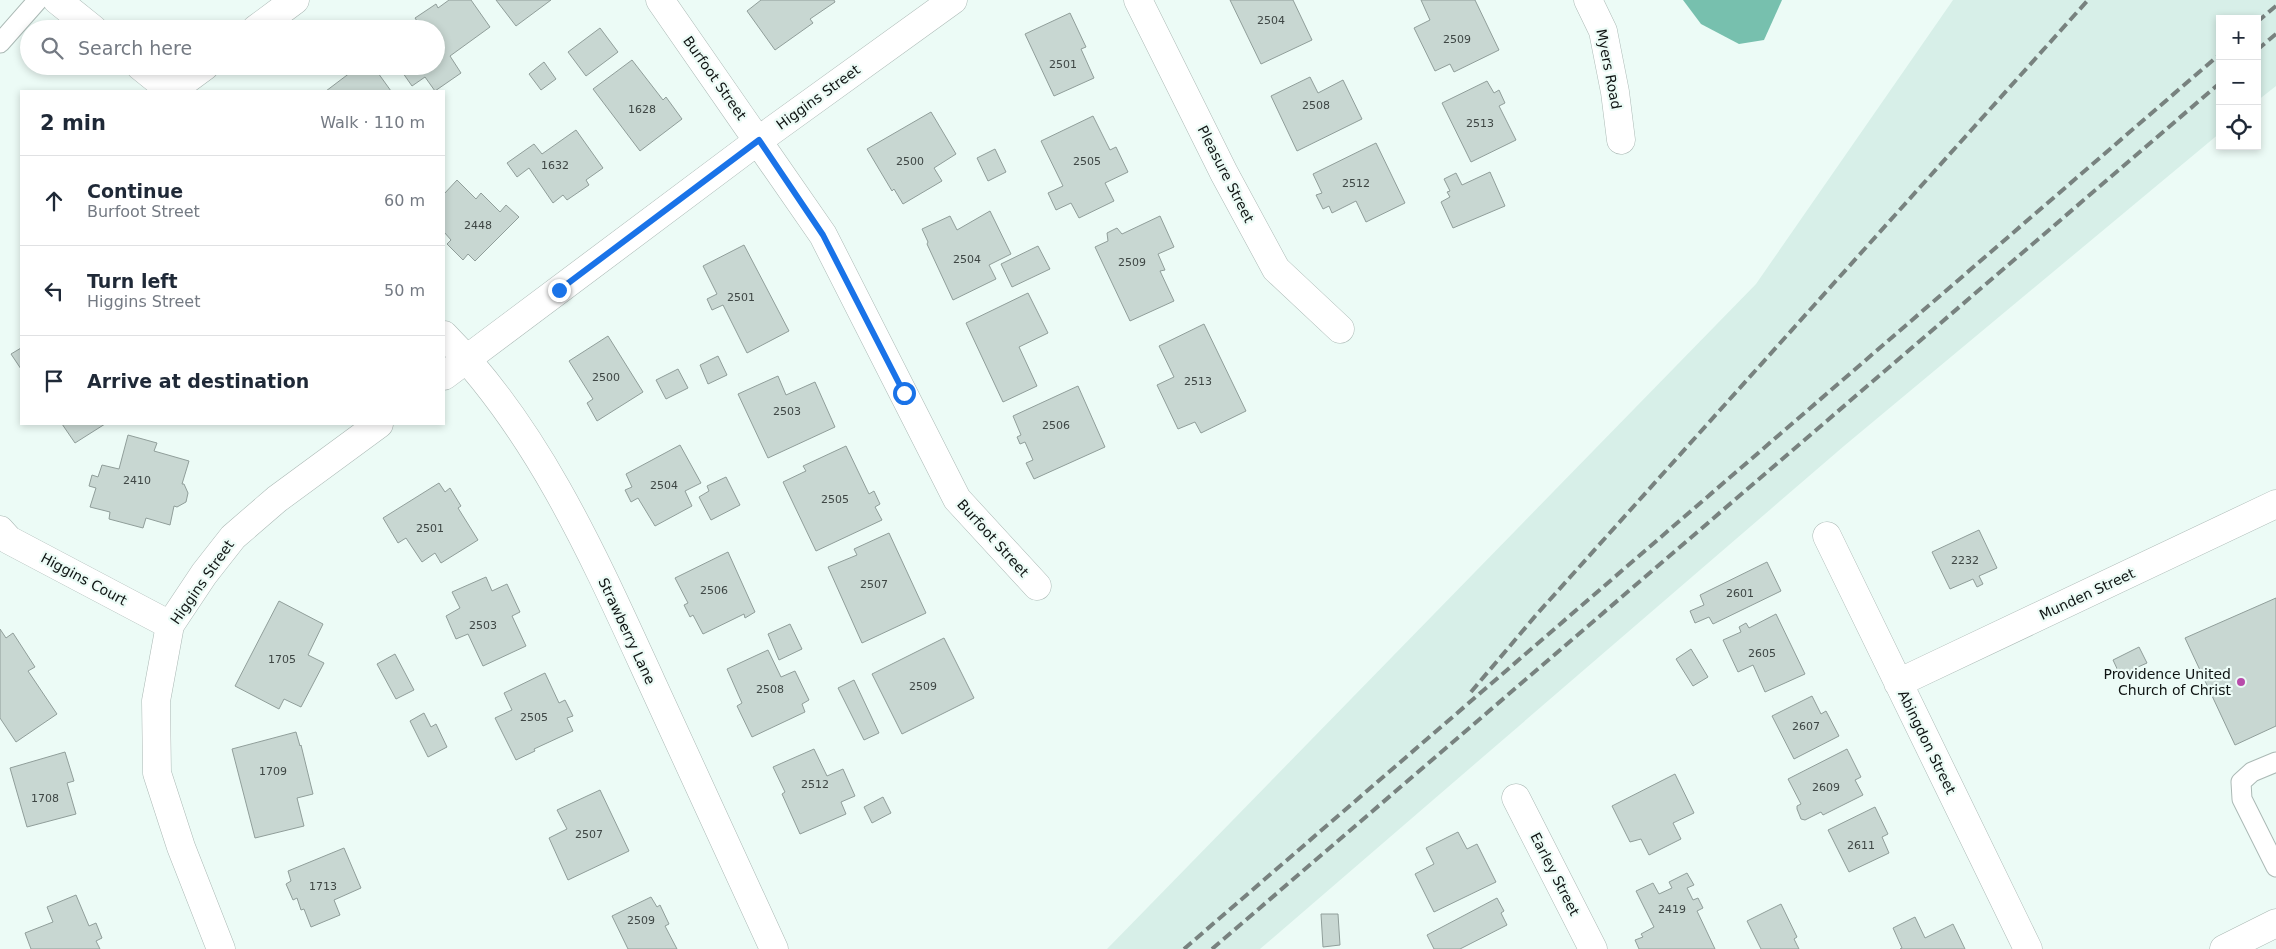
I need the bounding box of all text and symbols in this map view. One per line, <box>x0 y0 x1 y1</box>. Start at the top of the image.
house number: 2504 <box>1257 14 1285 27</box>
map controls <box>2216 15 2261 150</box>
button: + <box>2216 15 2261 60</box>
search box <box>20 20 445 75</box>
street label: Myers Road <box>1593 27 1625 111</box>
street label: Burfoot Street <box>680 33 750 123</box>
house number: 2509 <box>1443 33 1471 46</box>
icon: search <box>38 34 66 62</box>
text: Search here <box>78 37 192 59</box>
house number: 2501 <box>1049 58 1077 71</box>
button: − <box>2216 60 2261 105</box>
street label: Higgins Street <box>773 61 863 133</box>
house number: 2508 <box>1302 99 1330 112</box>
house number: 1628 <box>628 103 656 116</box>
button: locate <box>2216 105 2261 150</box>
text: 2 min <box>40 111 106 135</box>
text: Walk · 110 m <box>320 113 425 132</box>
house number: 2513 <box>1466 117 1494 130</box>
street label: Pleasure Street <box>1195 123 1258 226</box>
house number: 2500 <box>896 155 924 168</box>
house number: 2505 <box>1073 155 1101 168</box>
house number: 1632 <box>541 159 569 172</box>
house number: 2512 <box>1342 177 1370 190</box>
text: Continue <box>87 180 183 202</box>
icon: ahead <box>40 187 68 215</box>
text: 60 m <box>384 191 425 210</box>
text: Burfoot Street <box>87 202 200 221</box>
house number: 2448 <box>464 219 492 232</box>
house number: 2504 <box>953 253 981 266</box>
house number: 2509 <box>1118 256 1146 269</box>
text: Turn left <box>87 270 178 292</box>
icon: left <box>40 277 68 305</box>
route end <box>548 279 571 302</box>
text: 50 m <box>384 281 425 300</box>
house number: 2501 <box>727 291 755 304</box>
text: Higgins Street <box>87 292 200 311</box>
icon: arrive <box>40 367 68 395</box>
text: Arrive at destination <box>87 370 309 392</box>
house number: 2500 <box>592 371 620 384</box>
house number: 2513 <box>1184 375 1212 388</box>
route start <box>893 382 916 405</box>
house number: 2503 <box>773 405 801 418</box>
house number: 2506 <box>1042 419 1070 432</box>
house number: 2410 <box>123 474 151 487</box>
house number: 2504 <box>650 479 678 492</box>
house number: 2505 <box>821 493 849 506</box>
street label: Burfoot Street <box>954 496 1032 580</box>
house number: 2501 <box>416 522 444 535</box>
street label: Higgins Street <box>167 536 237 627</box>
street label: Higgins Court <box>38 550 130 609</box>
house number: 2232 <box>1951 554 1979 567</box>
street label: Munden Street <box>2037 565 2138 623</box>
street label: Strawberry Lane <box>595 575 659 687</box>
house number: 2507 <box>860 578 888 591</box>
house number: 2506 <box>700 584 728 597</box>
house number: 2601 <box>1726 587 1754 600</box>
house number: 2503 <box>469 619 497 632</box>
house number: 2605 <box>1748 647 1776 660</box>
house number: 1705 <box>268 653 296 666</box>
place label: Providence United Church of Christ <box>2103 666 2232 698</box>
marker: Providence United Church of Christ <box>2235 676 2247 688</box>
house number: 2509 <box>909 680 937 693</box>
house number: 2508 <box>756 683 784 696</box>
street label: Abingdon Street <box>1895 688 1959 797</box>
house number: 2505 <box>520 711 548 724</box>
house number: 2607 <box>1792 720 1820 733</box>
house number: 1709 <box>259 765 287 778</box>
house number: 2512 <box>801 778 829 791</box>
house number: 2609 <box>1812 781 1840 794</box>
house number: 1708 <box>31 792 59 805</box>
house number: 2507 <box>575 828 603 841</box>
street label: Earley Street <box>1527 830 1583 919</box>
house number: 2611 <box>1847 839 1875 852</box>
house number: 1713 <box>309 880 337 893</box>
house number: 2419 <box>1658 903 1686 916</box>
house number: 2509 <box>627 914 655 927</box>

